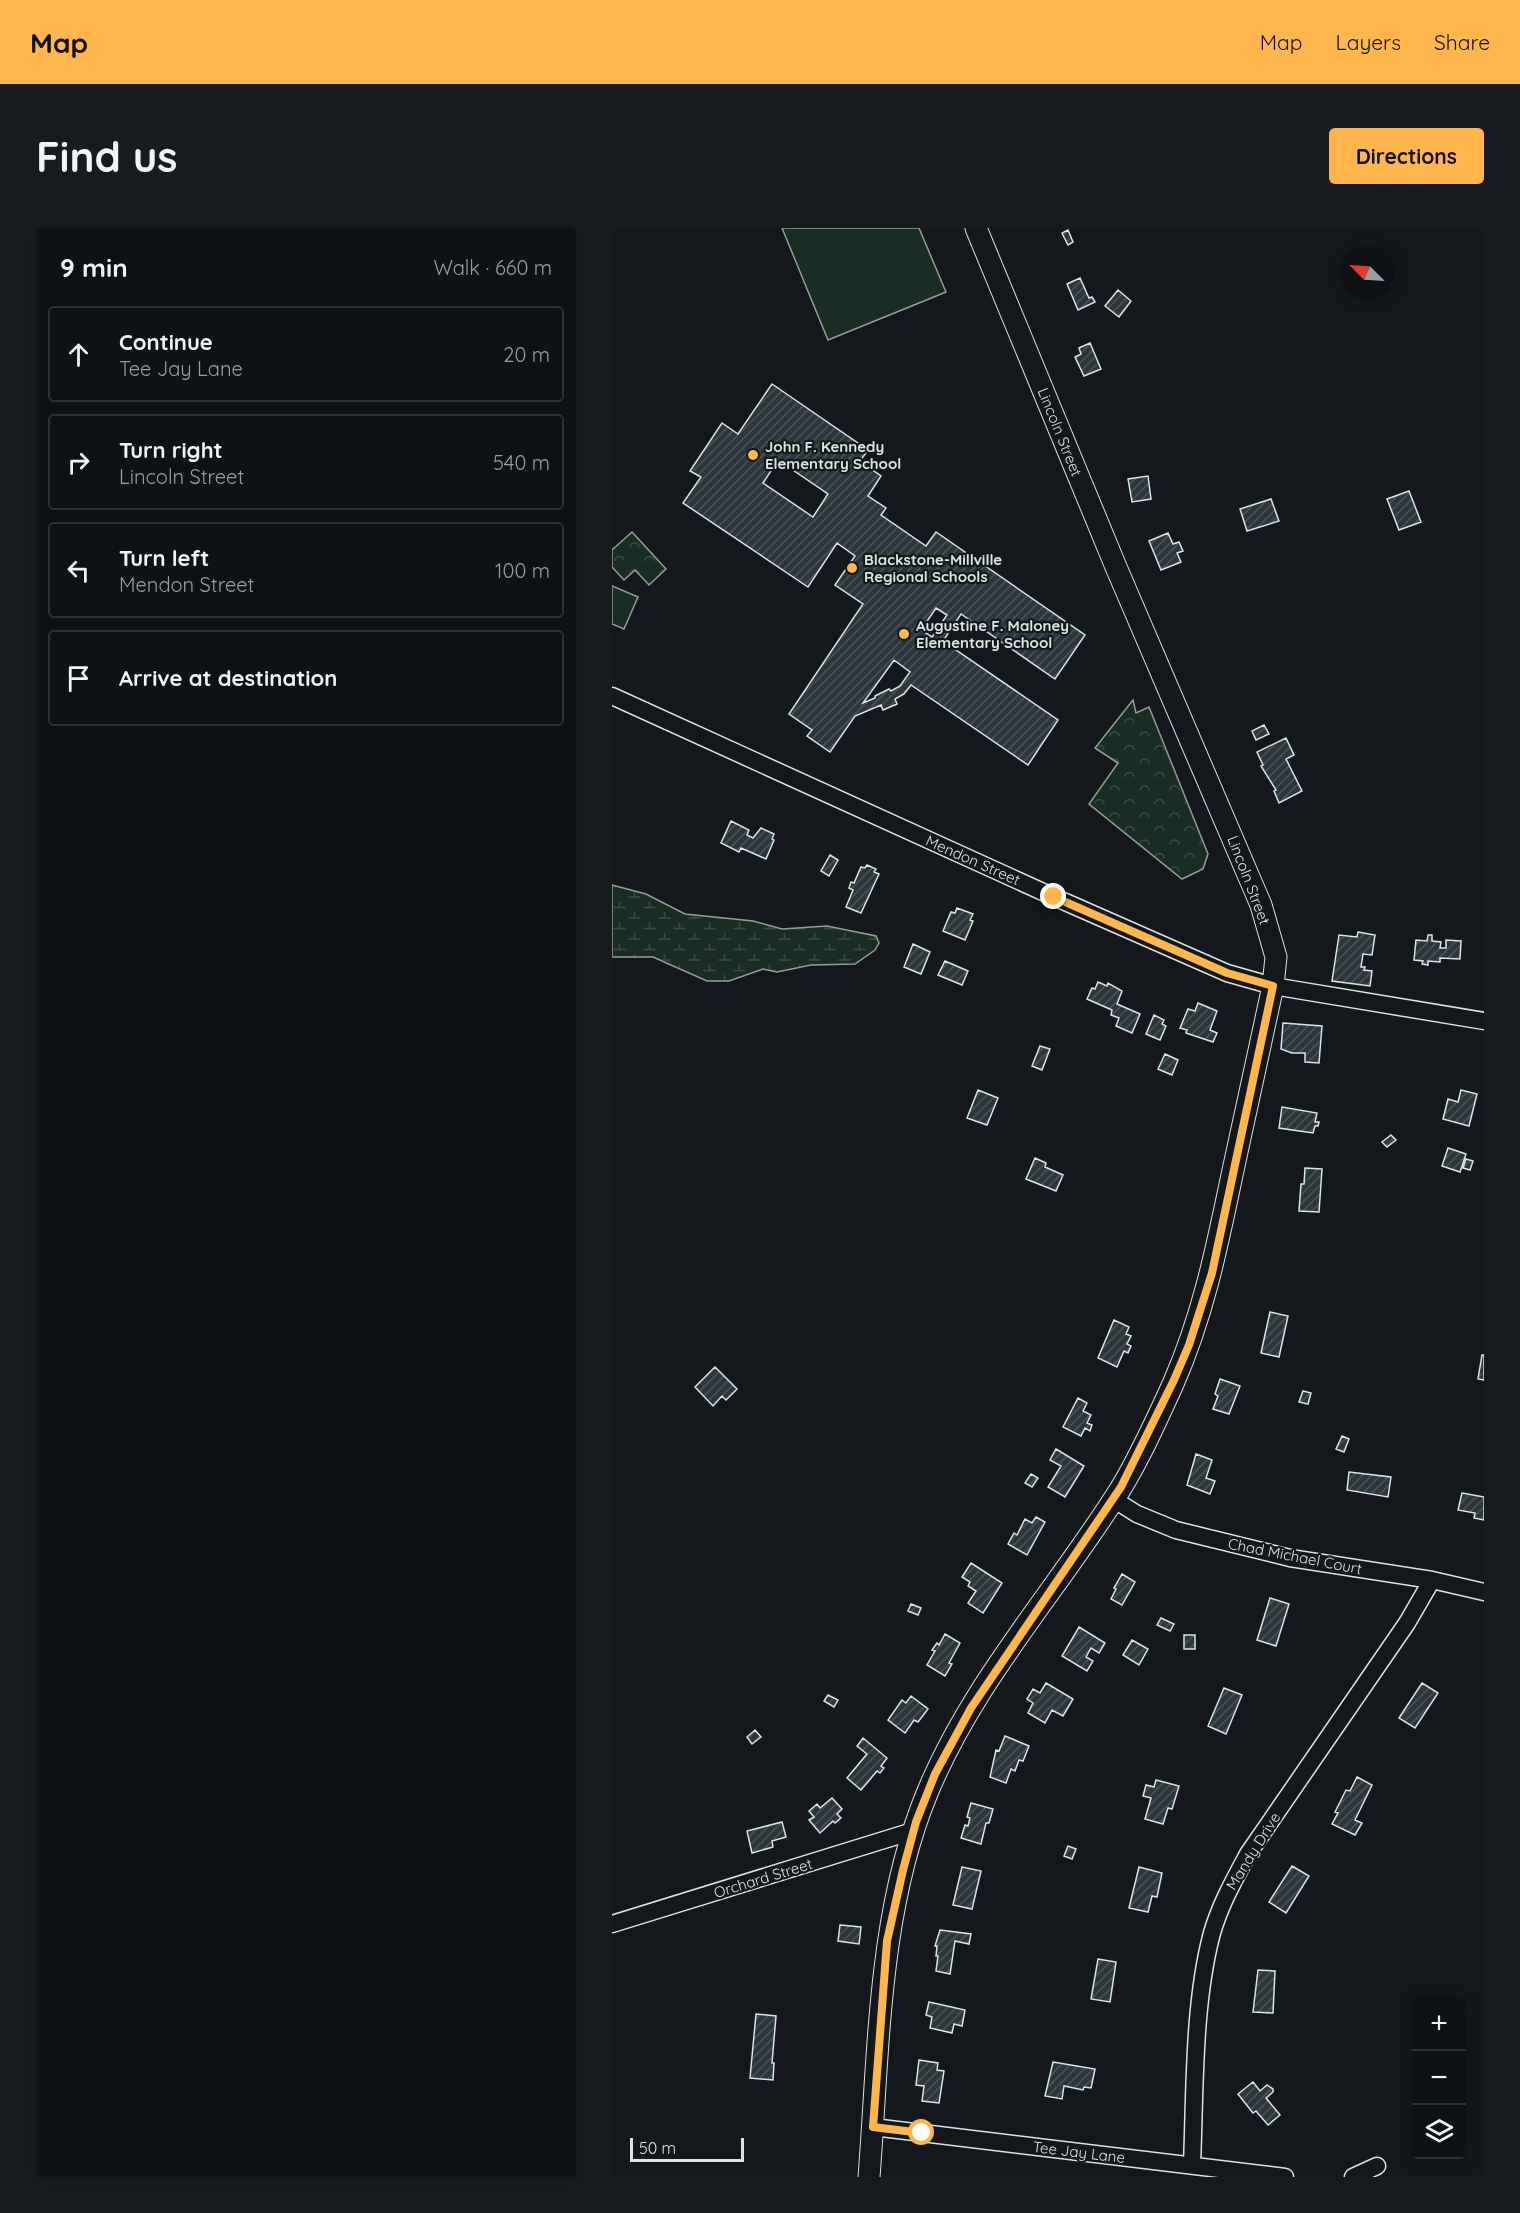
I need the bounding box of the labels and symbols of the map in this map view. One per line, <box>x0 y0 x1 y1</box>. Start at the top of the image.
north arrow <box>1340 246 1394 300</box>
street label: Lincoln Street <box>1034 385 1086 479</box>
place label: John F. Kennedy Elementary School <box>765 437 901 473</box>
marker: John F. Kennedy Elementary School <box>746 448 760 462</box>
place label: Blackstone-Millville Regional Schools <box>864 550 1002 586</box>
marker: Blackstone-Millville Regional Schools <box>845 561 859 575</box>
place label: Augustine F. Maloney Elementary School <box>916 616 1069 652</box>
marker: Augustine F. Maloney Elementary School <box>897 627 911 641</box>
street label: Mendon Street <box>923 831 1023 889</box>
street label: Lincoln Street <box>1223 833 1275 927</box>
route end <box>1040 883 1066 909</box>
street label: Chad Michael Court <box>1227 1534 1363 1578</box>
street label: Mandy Drive <box>1222 1809 1284 1893</box>
street label: Orchard Street <box>711 1854 815 1902</box>
route start <box>908 2119 934 2145</box>
scale bar <box>630 2135 744 2162</box>
street label: Tee Jay Lane <box>1032 2137 1126 2167</box>

